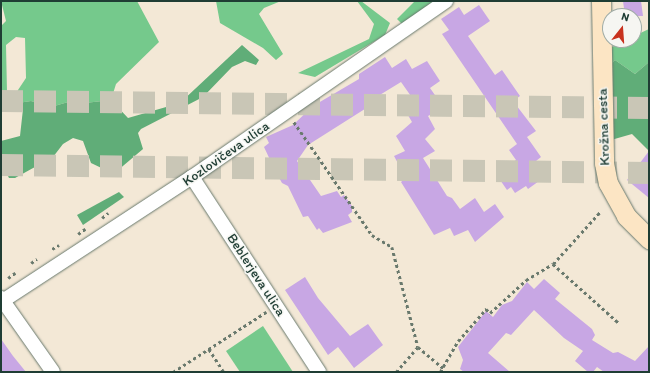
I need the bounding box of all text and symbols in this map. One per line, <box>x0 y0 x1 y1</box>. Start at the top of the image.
north arrow <box>602 8 642 48</box>
text: N <box>620 10 631 24</box>
street label: Krožna cesta <box>594 88 614 166</box>
street label: Kozlovičeva ulica <box>179 118 273 190</box>
street label: Beblerjeva ulica <box>223 230 289 320</box>

